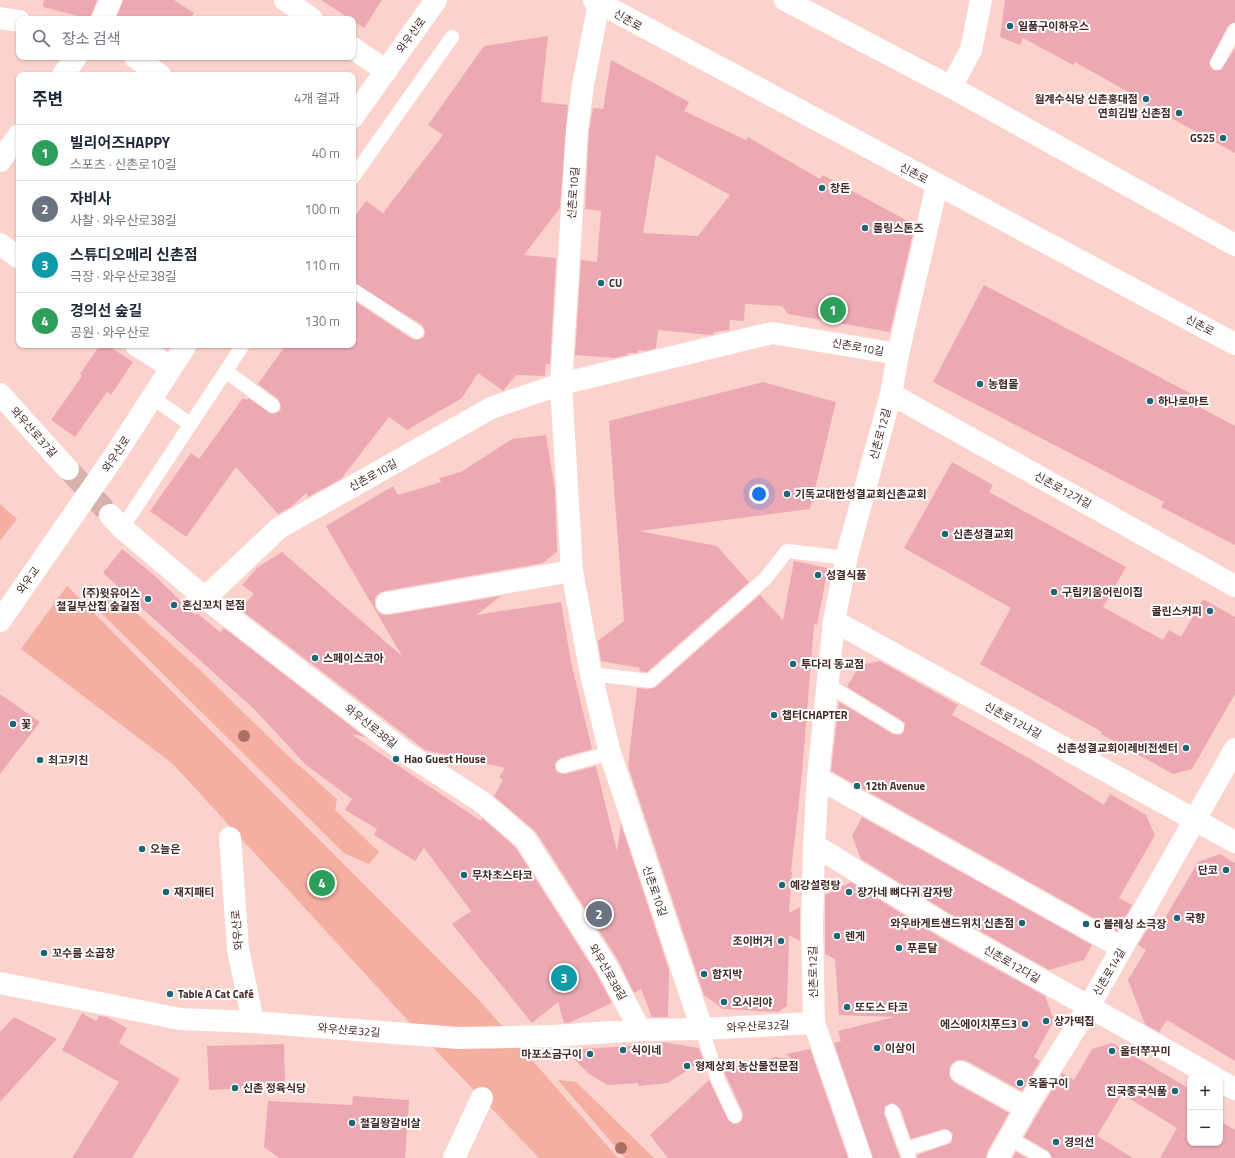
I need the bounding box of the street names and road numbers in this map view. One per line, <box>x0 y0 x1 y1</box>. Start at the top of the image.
street label: 신촌로 <box>611 5 645 35</box>
street label: 와우산로 <box>393 14 429 56</box>
street label: 신촌로 <box>897 159 931 187</box>
street label: 신촌로10길 <box>563 166 583 220</box>
street label: 신촌로 <box>1183 311 1217 339</box>
street label: 신촌로10길 <box>831 335 885 359</box>
street label: 와우산로37길 <box>7 403 61 461</box>
street label: 신촌로12길 <box>865 406 895 462</box>
street label: 와우산로 <box>98 433 134 475</box>
street label: 신촌로10길 <box>346 455 400 495</box>
street label: 신촌로12가길 <box>1032 468 1094 512</box>
street label: 와우교 <box>13 563 43 597</box>
street label: 신촌로12나길 <box>982 698 1044 742</box>
street label: 와우산로38길 <box>341 700 401 752</box>
street label: 신촌로10길 <box>639 863 671 919</box>
street label: 와우산로 <box>227 909 247 951</box>
street label: 와우산로38길 <box>585 941 631 1003</box>
street label: 신촌로12다길 <box>981 941 1043 987</box>
street label: 신촌로12길 <box>805 945 821 999</box>
street label: 신촌로14길 <box>1089 945 1129 999</box>
street label: 와우산로32길 <box>726 1016 790 1036</box>
street label: 와우산로32길 <box>317 1019 381 1041</box>

